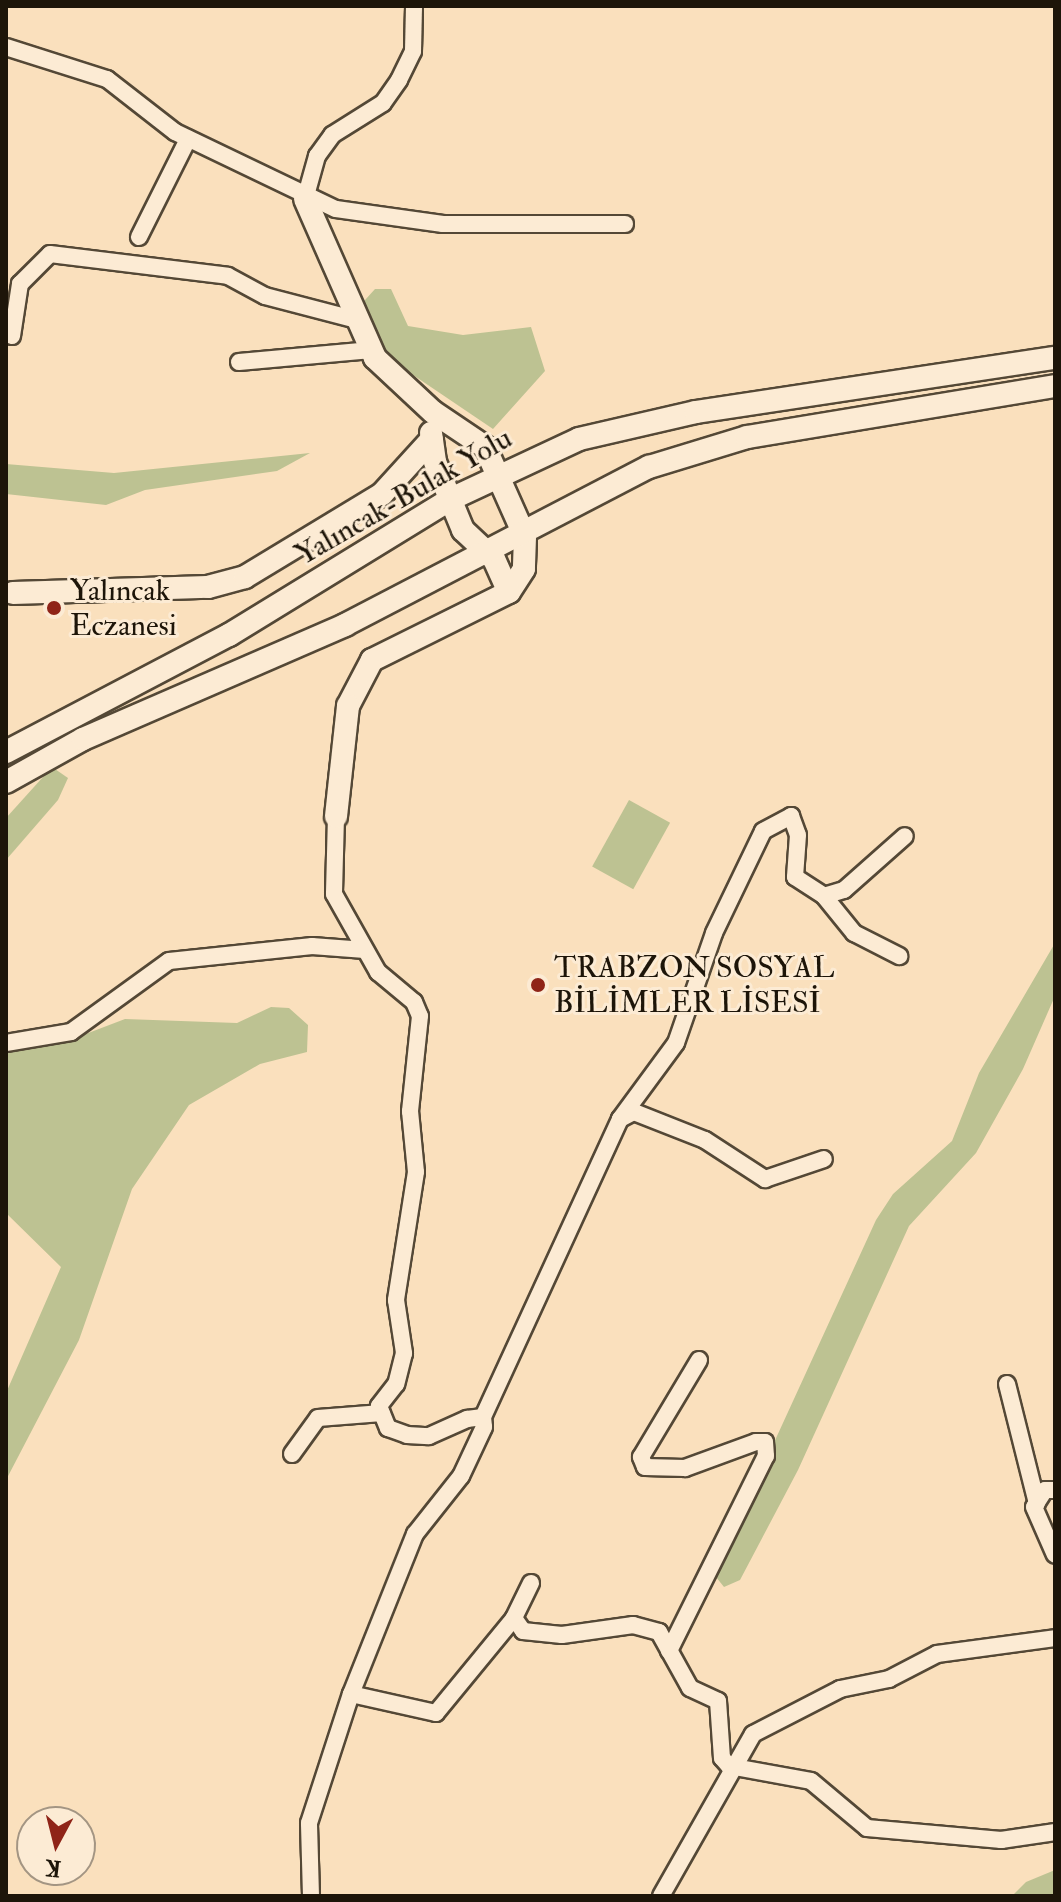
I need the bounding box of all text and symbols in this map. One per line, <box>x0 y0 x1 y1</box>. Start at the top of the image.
street label: Yalıncak-Bulak Yolu <box>289 420 519 574</box>
place label: Yalıncak Eczanesi <box>70 573 177 644</box>
marker: Yalıncak Eczanesi <box>45 599 63 617</box>
place label: TRABZON SOSYAL BİLİMLER LİSESİ <box>554 950 834 1020</box>
marker: TRABZON SOSYAL BİLİMLER LİSESİ <box>529 976 547 994</box>
north arrow <box>16 1806 96 1886</box>
text: K <box>44 1853 63 1883</box>

